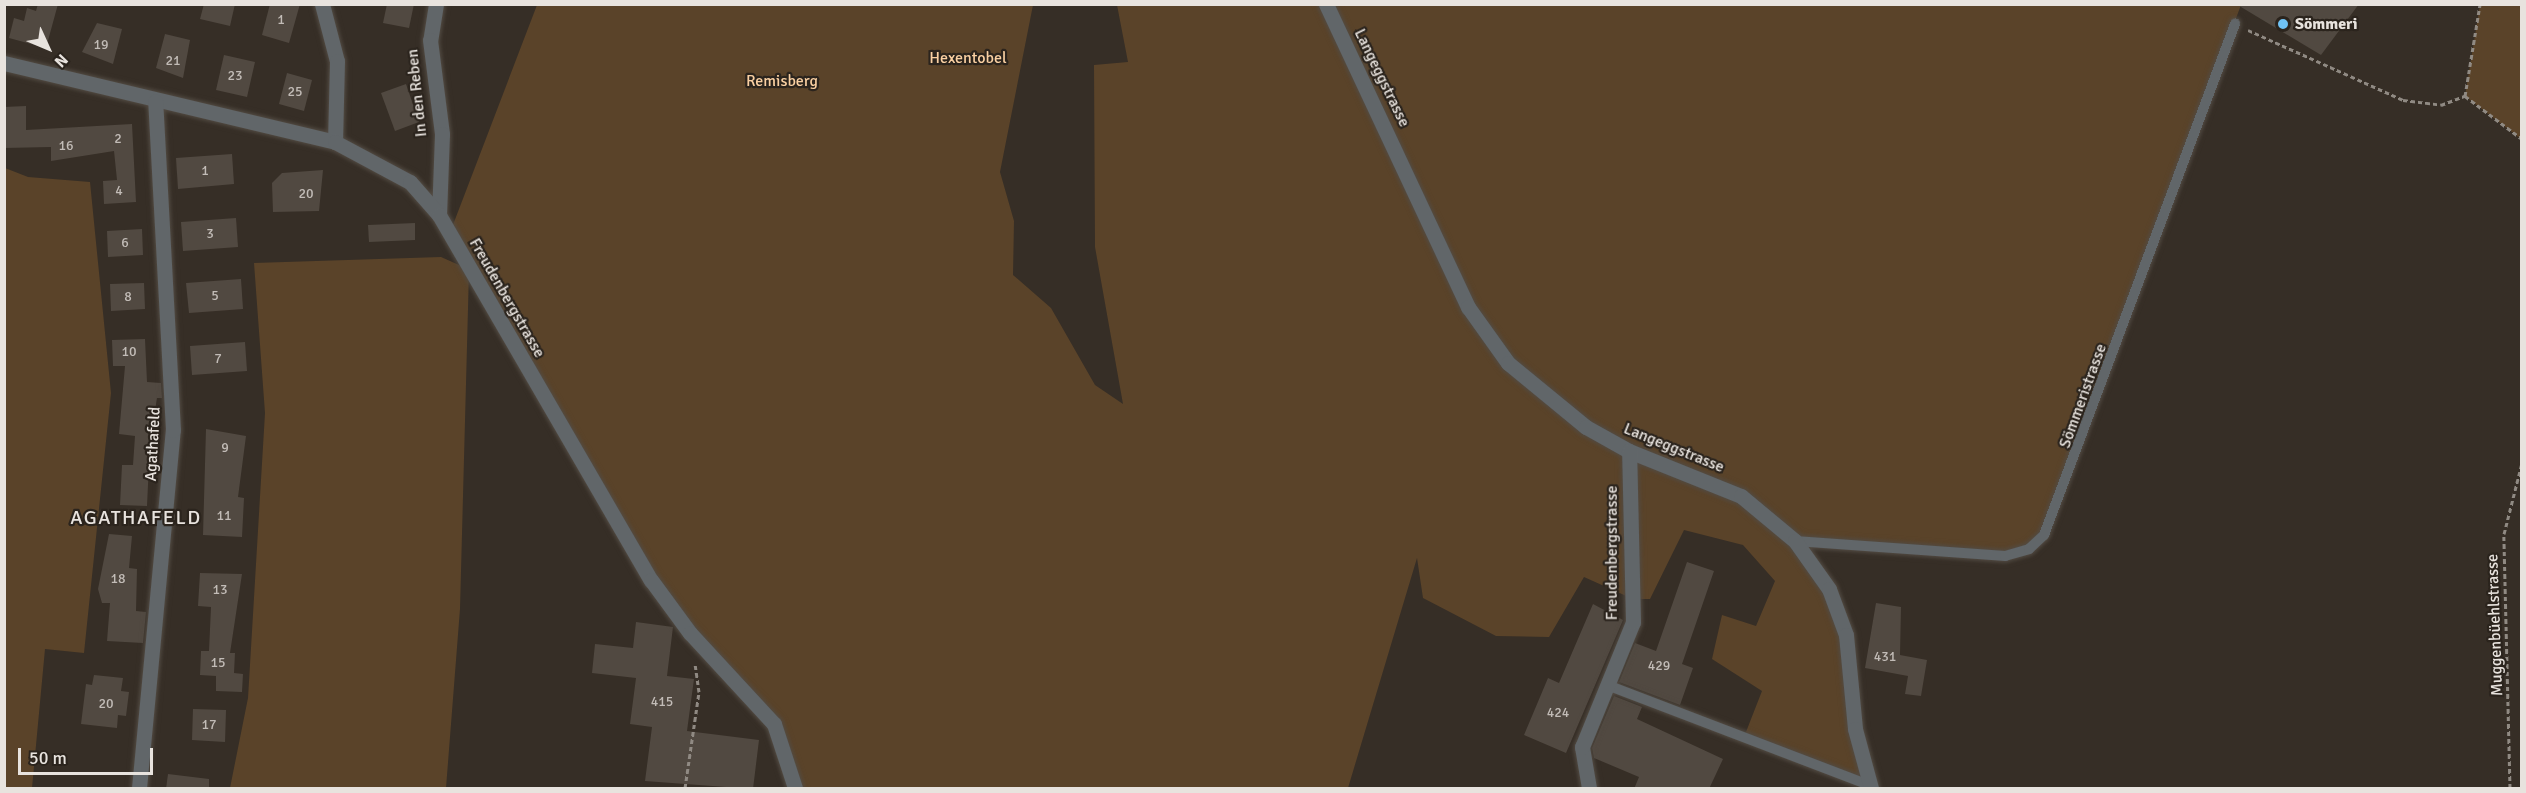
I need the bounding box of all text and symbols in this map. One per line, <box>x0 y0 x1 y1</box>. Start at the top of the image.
house number: 1 <box>277 12 285 28</box>
place label: Sömmeri <box>2295 14 2358 34</box>
marker: Sömmeri <box>2276 17 2290 31</box>
north arrow <box>18 18 78 78</box>
street label: Langeggstrasse <box>1350 26 1414 130</box>
house number: 19 <box>93 37 109 53</box>
street label: In den Reben <box>403 48 431 138</box>
park label: Hexentobel <box>929 48 1007 68</box>
text: N <box>50 50 72 71</box>
house number: 21 <box>165 53 181 69</box>
house number: 23 <box>227 68 243 84</box>
park label: Remisberg <box>746 71 818 91</box>
house number: 25 <box>287 84 303 100</box>
house number: 2 <box>114 131 122 147</box>
house number: 16 <box>58 138 74 154</box>
house number: 1 <box>201 163 209 179</box>
house number: 4 <box>115 183 123 199</box>
house number: 20 <box>298 186 314 202</box>
house number: 3 <box>206 226 214 242</box>
house number: 6 <box>121 235 129 251</box>
street label: Freudenbergstrasse <box>465 235 549 361</box>
house number: 5 <box>211 288 219 304</box>
house number: 8 <box>124 289 132 305</box>
street label: Sömmeristrasse <box>2055 341 2111 451</box>
house number: 10 <box>121 344 137 360</box>
house number: 7 <box>214 351 222 367</box>
street label: Agathafeld <box>141 406 165 482</box>
street label: Langeggstrasse <box>1621 419 1727 477</box>
house number: 9 <box>221 440 229 456</box>
street label: Freudenbergstrasse <box>1602 486 1622 620</box>
district label: AGATHAFELD <box>70 505 202 529</box>
house number: 11 <box>216 508 232 524</box>
street label: Muggenbüehlstrasse <box>2483 554 2507 696</box>
house number: 18 <box>110 571 126 587</box>
house number: 13 <box>212 582 228 598</box>
house number: 431 <box>1874 649 1896 665</box>
house number: 15 <box>210 655 226 671</box>
house number: 429 <box>1648 658 1670 674</box>
house number: 415 <box>651 694 673 710</box>
house number: 20 <box>98 696 114 712</box>
house number: 424 <box>1547 705 1569 721</box>
house number: 17 <box>201 717 217 733</box>
scale bar <box>21 736 156 774</box>
text: 50 m <box>29 747 67 769</box>

